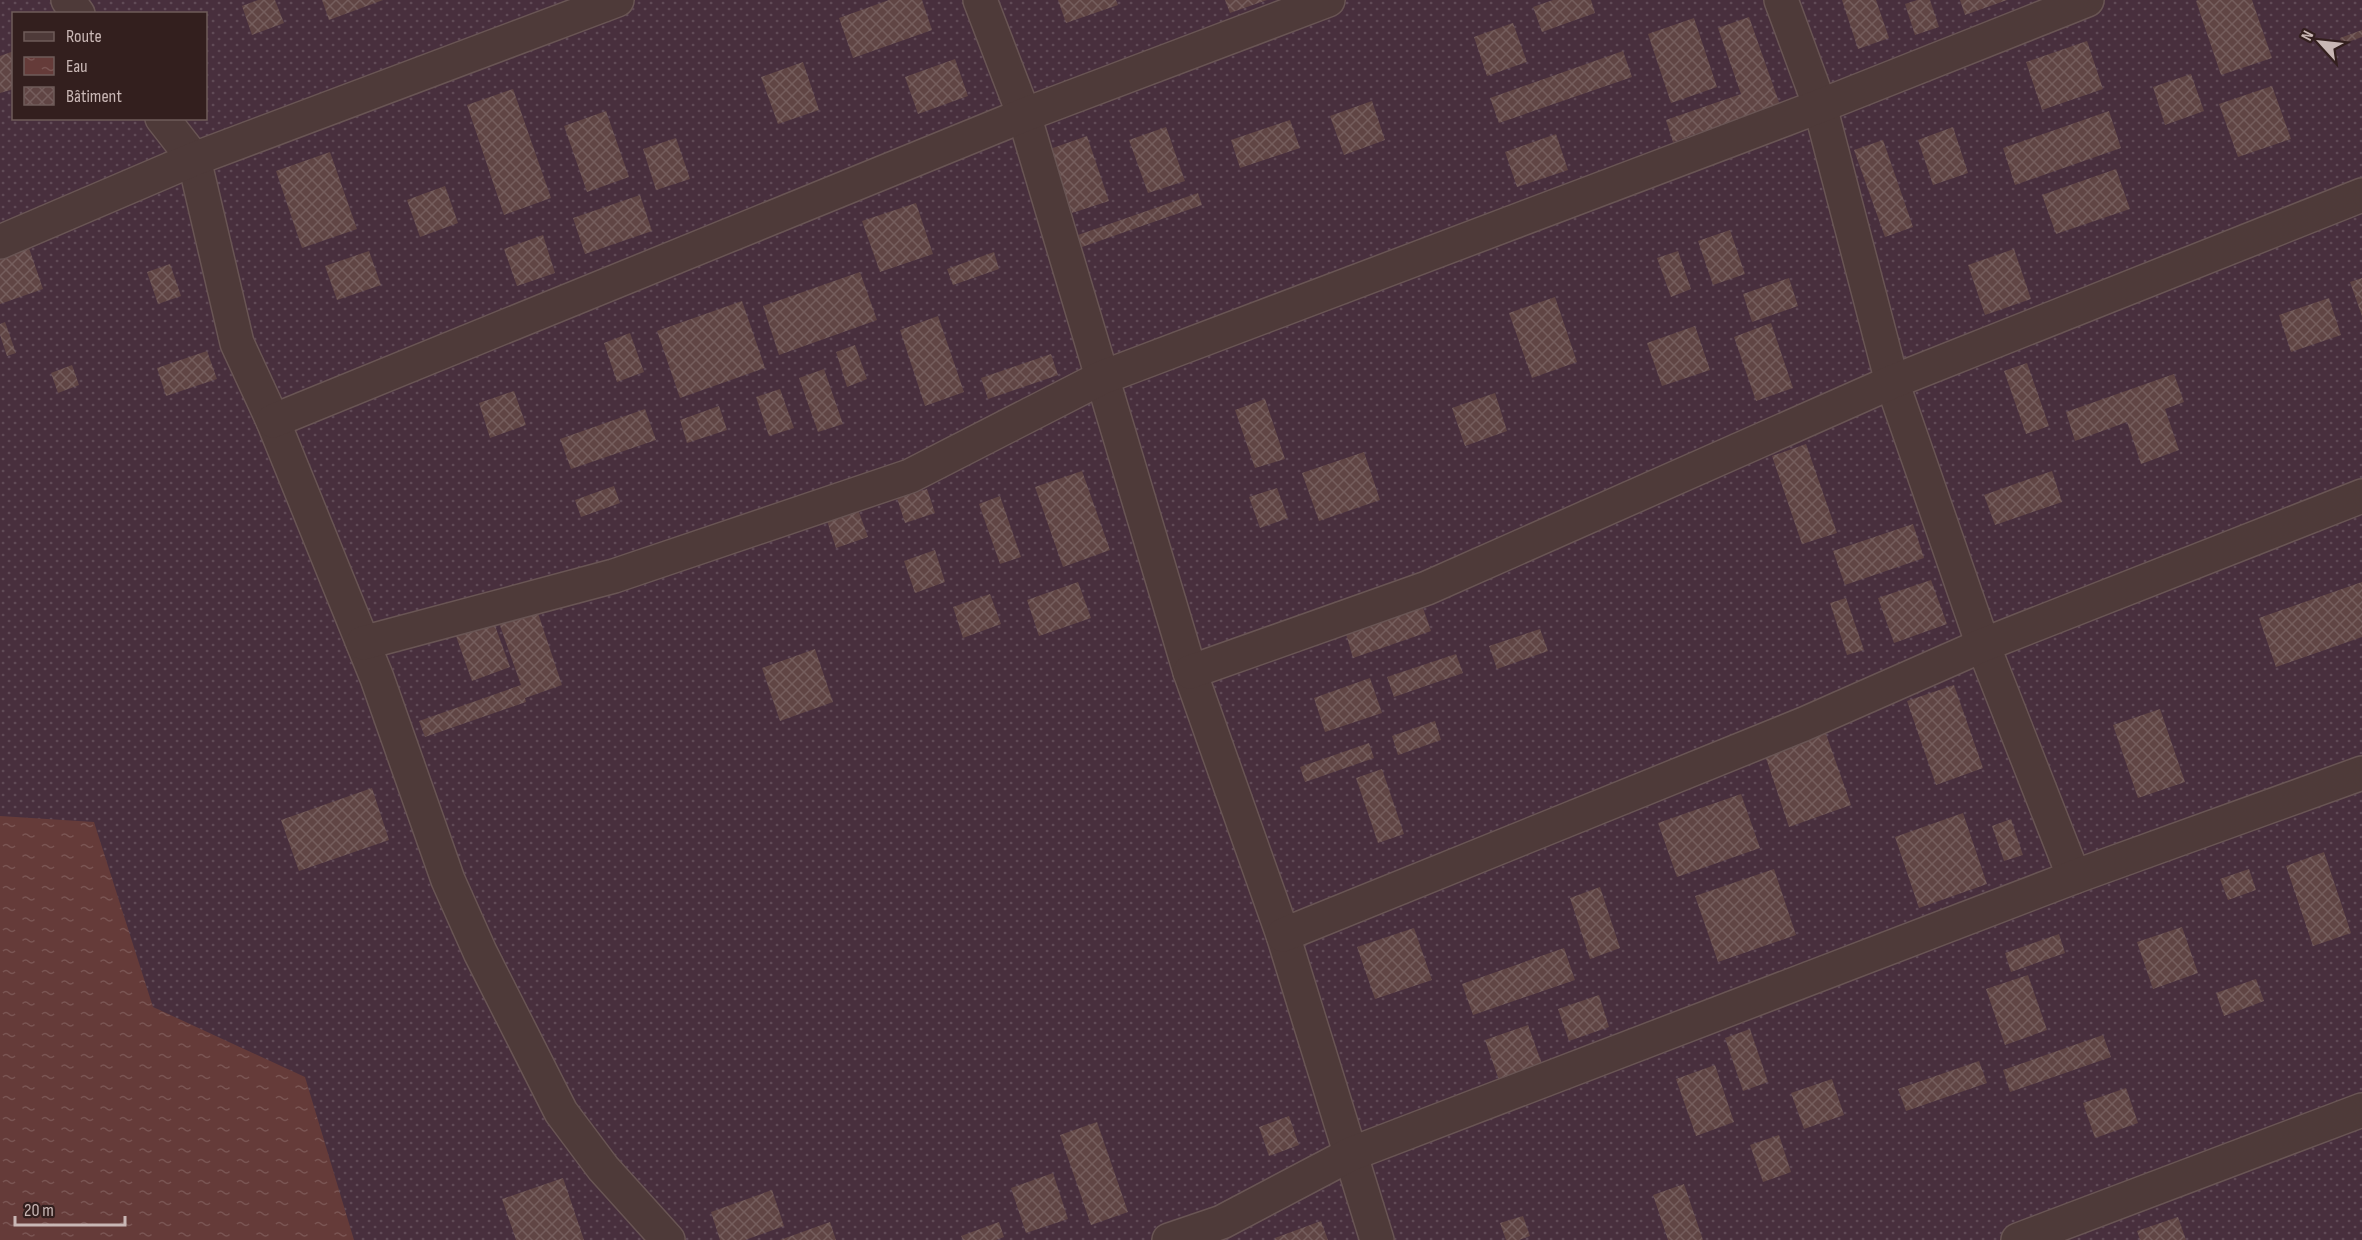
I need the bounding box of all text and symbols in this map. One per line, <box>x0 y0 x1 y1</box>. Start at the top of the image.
legend <box>12 12 207 120</box>
north arrow <box>2290 12 2350 72</box>
text: Route <box>66 26 102 47</box>
text: N <box>2298 28 2318 44</box>
text: Eau <box>66 56 88 77</box>
text: Bâtiment <box>66 86 122 107</box>
scale bar <box>15 1189 124 1227</box>
text: 20 m <box>24 1200 54 1221</box>

